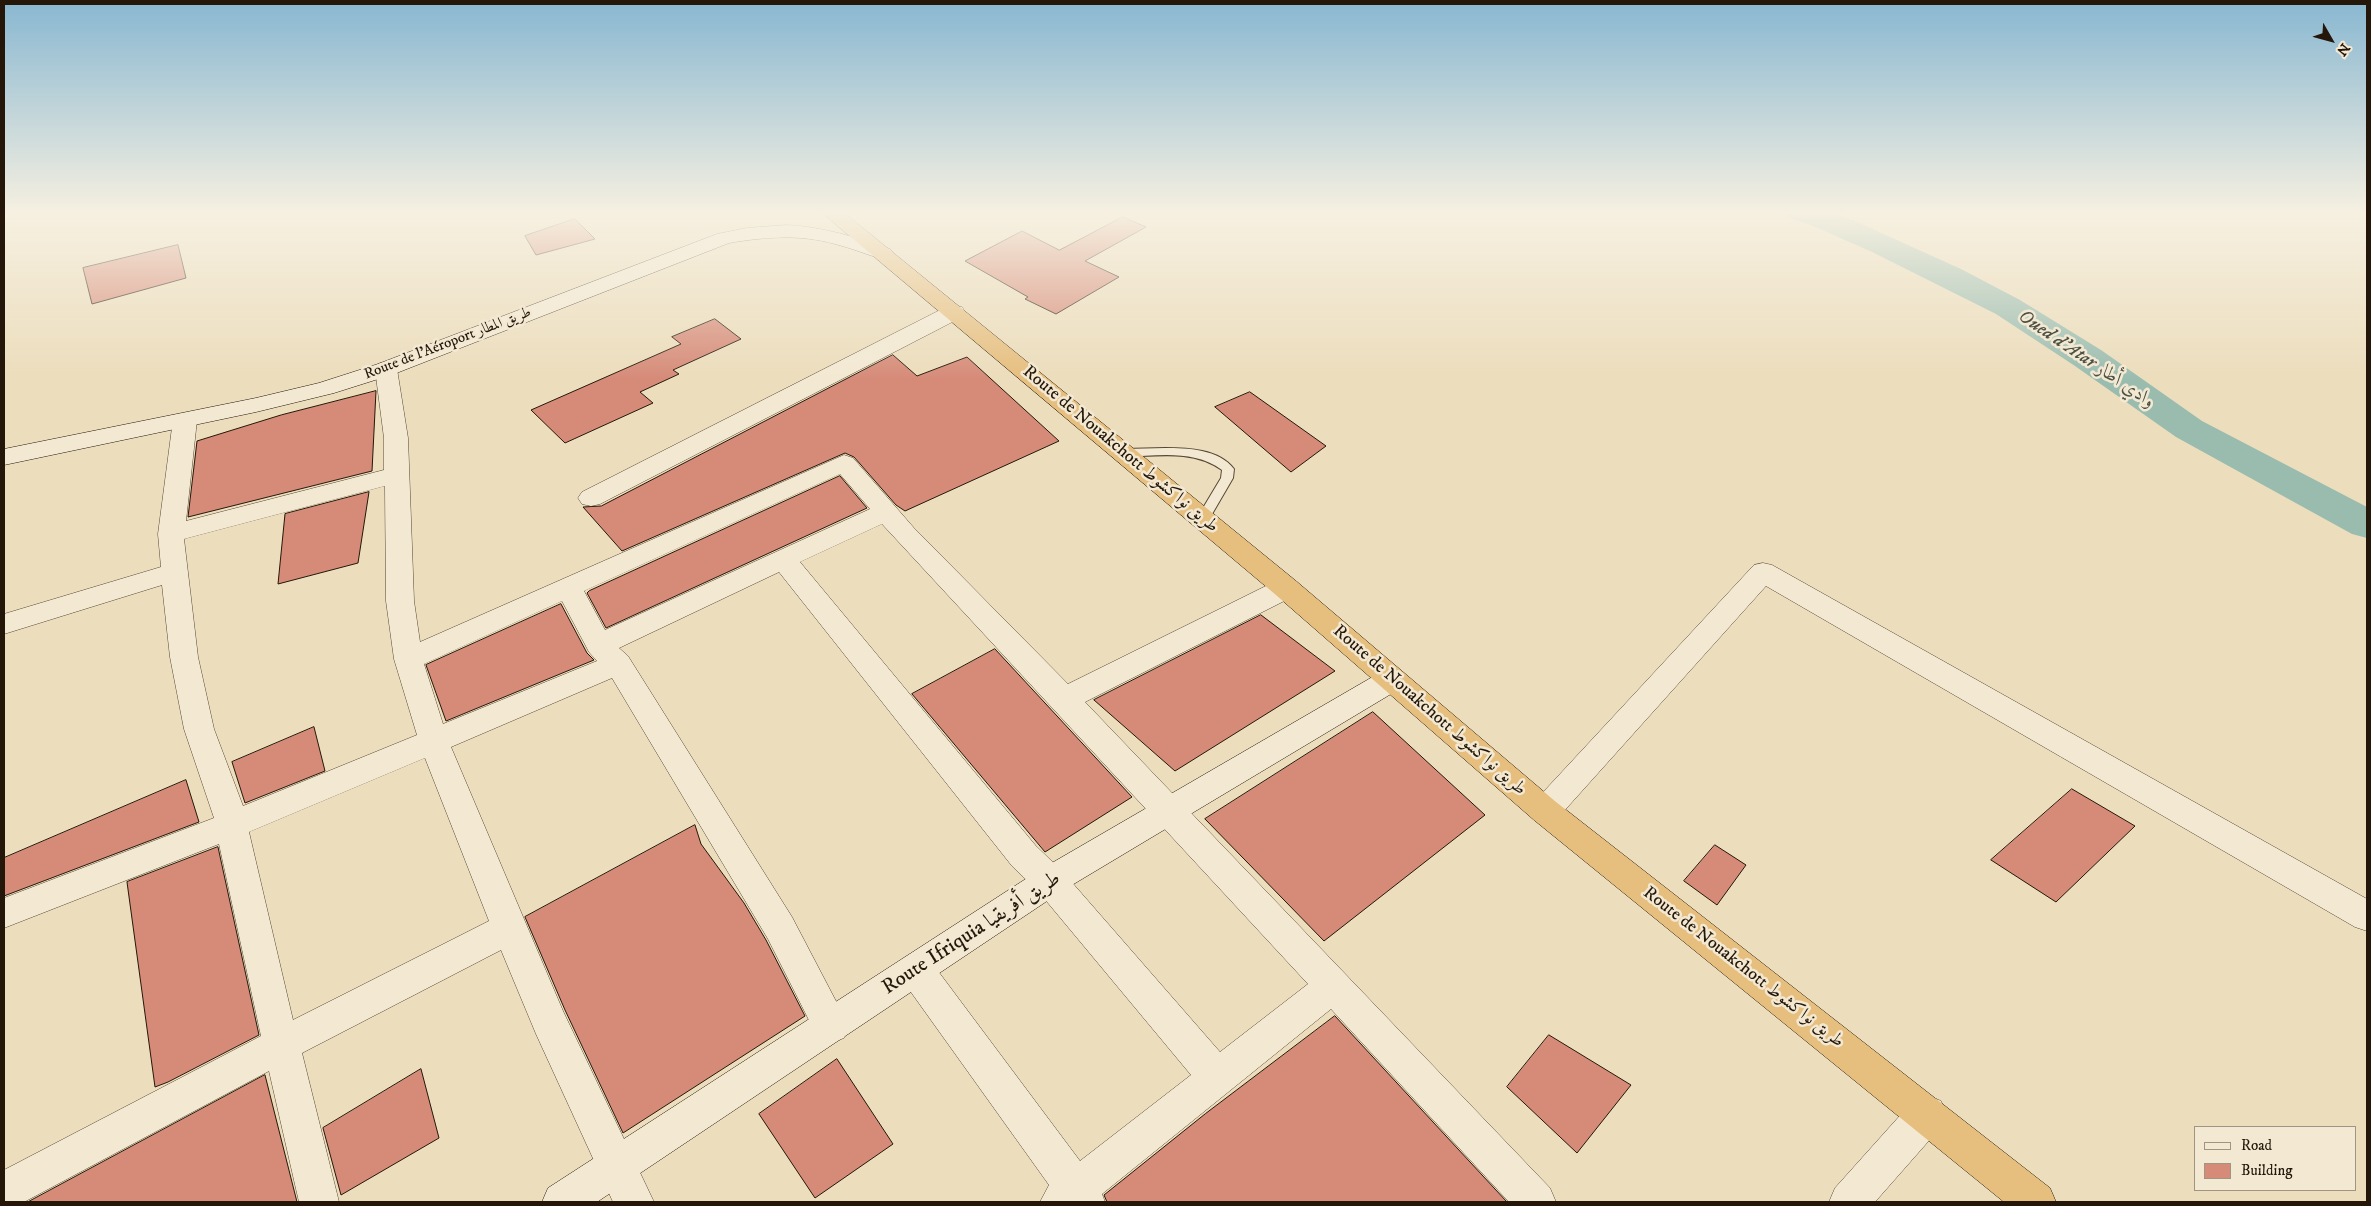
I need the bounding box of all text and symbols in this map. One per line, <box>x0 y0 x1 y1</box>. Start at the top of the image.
north arrow <box>2306 15 2356 65</box>
text: N <box>2332 39 2353 59</box>
street label: Route de l'Aéroport طريق المطار <box>362 304 534 384</box>
water label: Oued d'Atar وادي أطار <box>2013 306 2159 414</box>
street label: Route de Nouakchott طريق نواكشوط <box>1018 362 1222 538</box>
street label: Route de Nouakchott طريق نواكشوط <box>1328 621 1530 801</box>
street label: Route Ifriquia طريق أفريقيا <box>878 867 1066 1001</box>
street label: Route de Nouakchott طريق نواكشوط <box>1638 883 1848 1053</box>
legend <box>2194 1126 2356 1191</box>
text: Road <box>2241 1136 2272 1155</box>
text: Building <box>2241 1161 2293 1180</box>

